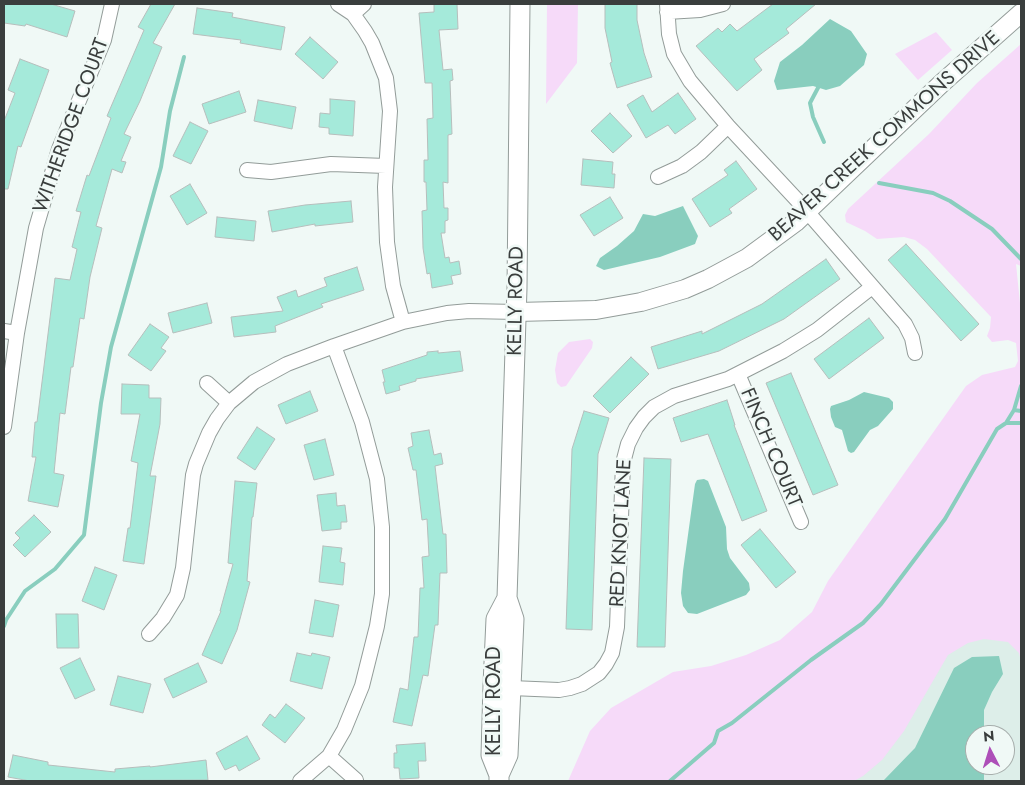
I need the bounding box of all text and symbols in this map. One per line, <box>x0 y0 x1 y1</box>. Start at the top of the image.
street label: BEAVER CREEK COMMONS DRIVE <box>764 27 1006 247</box>
street label: WITHERIDGE COURT <box>29 35 115 217</box>
street label: KELLY ROAD <box>504 246 530 356</box>
street label: FINCH COURT <box>734 385 806 511</box>
street label: RED KNOT LANE <box>606 458 638 608</box>
street label: KELLY ROAD <box>483 646 507 756</box>
north arrow <box>965 725 1015 775</box>
text: N <box>982 726 995 747</box>

